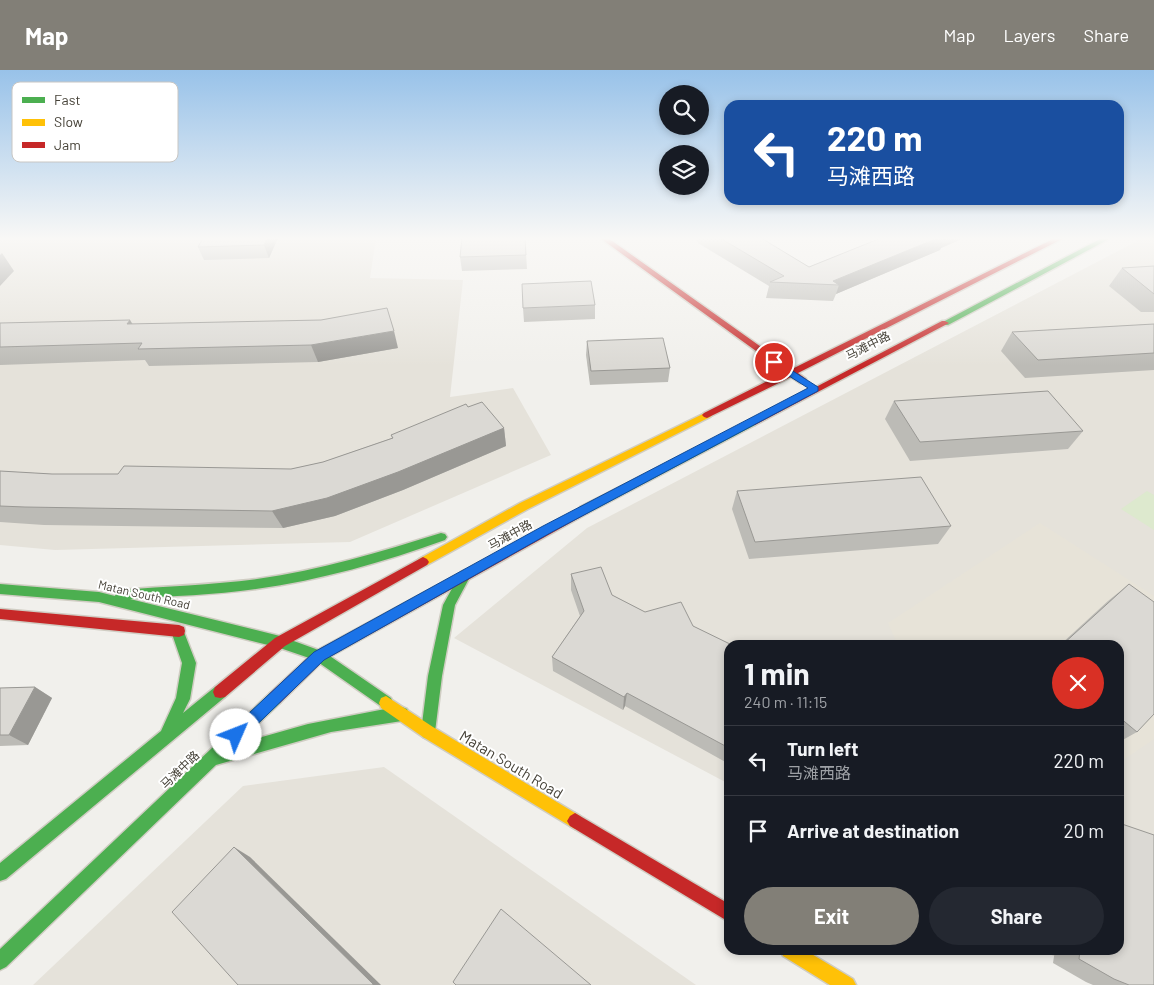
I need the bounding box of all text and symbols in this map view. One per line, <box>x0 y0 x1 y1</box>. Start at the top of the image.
text: Map <box>25 21 68 50</box>
text: Map <box>943 24 975 46</box>
text: Layers <box>1003 24 1056 46</box>
text: Share <box>1084 24 1129 46</box>
legend <box>12 82 178 162</box>
map controls <box>659 85 709 195</box>
button: search <box>659 85 709 135</box>
text: Fast <box>54 91 80 108</box>
text: Slow <box>54 113 83 130</box>
text: 220 m <box>827 116 922 158</box>
icon: left <box>744 120 809 185</box>
text: Jam <box>54 136 81 153</box>
button: layers <box>659 145 709 195</box>
text: 马滩西路 <box>827 162 915 188</box>
street label: 马滩中路 <box>843 328 892 362</box>
pin <box>753 341 795 383</box>
icon: arrive <box>760 348 788 376</box>
street label: 马滩中路 <box>485 516 534 552</box>
street label: Matan South Road <box>97 577 191 611</box>
text: 1 min <box>744 655 810 691</box>
button: close <box>1052 657 1104 709</box>
text: 240 m · 11:15 <box>744 692 827 711</box>
position arrow <box>209 708 261 760</box>
street label: Matan South Road <box>457 726 566 802</box>
text: Turn left <box>787 737 858 760</box>
icon: left <box>744 747 772 775</box>
street label: 马滩中路 <box>157 748 201 791</box>
text: 220 m <box>1053 749 1104 772</box>
text: 马滩西路 <box>787 763 851 782</box>
icon: arrive <box>744 817 772 845</box>
text: Arrive at destination <box>787 819 959 842</box>
text: 20 m <box>1064 819 1104 842</box>
button: Exit <box>744 887 919 945</box>
button: Share <box>929 887 1104 945</box>

